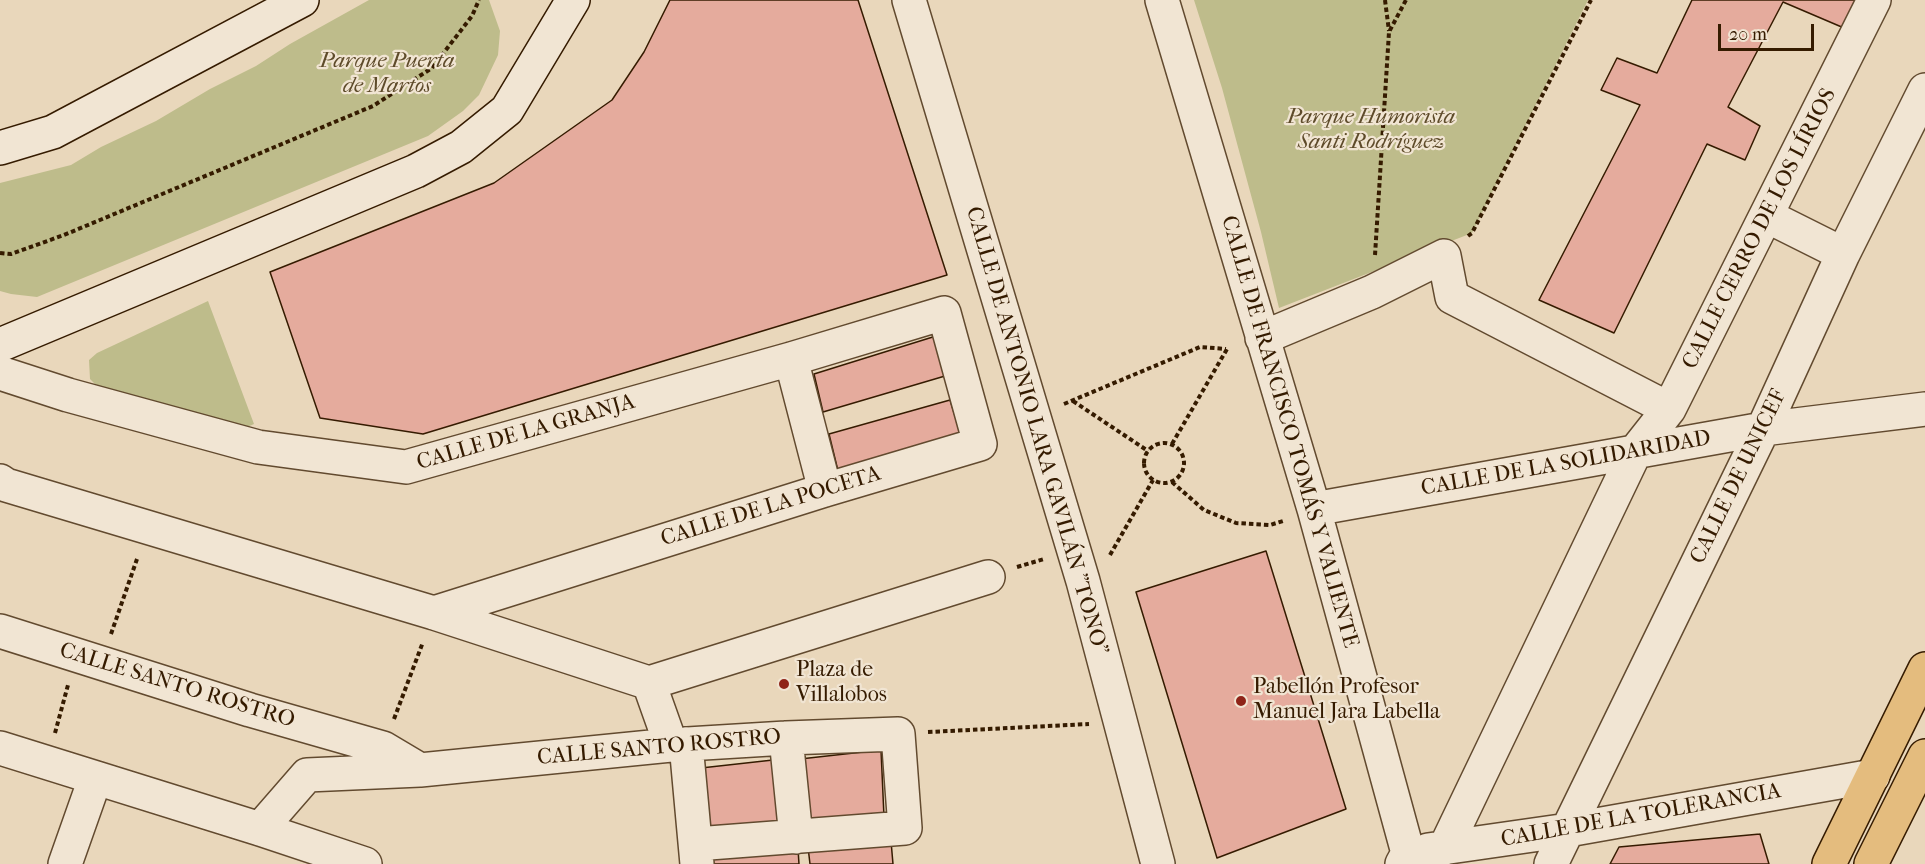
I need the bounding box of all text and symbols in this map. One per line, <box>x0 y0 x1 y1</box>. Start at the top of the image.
scale bar <box>1721 12 1817 50</box>
text: 20 m <box>1729 24 1767 45</box>
park label: Parque Puerta de Martos <box>320 49 454 100</box>
street label: CALLE CERRO DE LOS LÍRIOS <box>1678 84 1842 374</box>
park label: Parque Humorista Santi Rodríguez <box>1287 105 1455 156</box>
street label: CALLE DE ANTONIO LARA GAVILÁN "TONO" <box>959 204 1113 658</box>
street label: CALLE DE FRANCISCO TOMÁS Y VALIENTE <box>1215 213 1363 651</box>
street label: CALLE DE UNICEF <box>1685 386 1793 568</box>
street label: CALLE DE LA GRANJA <box>414 389 638 477</box>
street label: CALLE DE LA SOLIDARIDAD <box>1419 426 1713 502</box>
street label: CALLE DE LA POCETA <box>658 461 884 553</box>
street label: CALLE SANTO ROSTRO <box>56 638 298 734</box>
place label: Plaza de Villalobos <box>796 658 887 710</box>
place label: Pabellón Profesor Manuel Jara Labella <box>1253 675 1440 726</box>
marker: Plaza de Villalobos <box>777 677 791 691</box>
marker: Pabellón Profesor Manuel Jara Labella <box>1234 694 1248 708</box>
street label: CALLE SANTO ROSTRO <box>536 724 782 772</box>
street label: CALLE DE LA TOLERANCIA <box>1499 778 1783 854</box>

